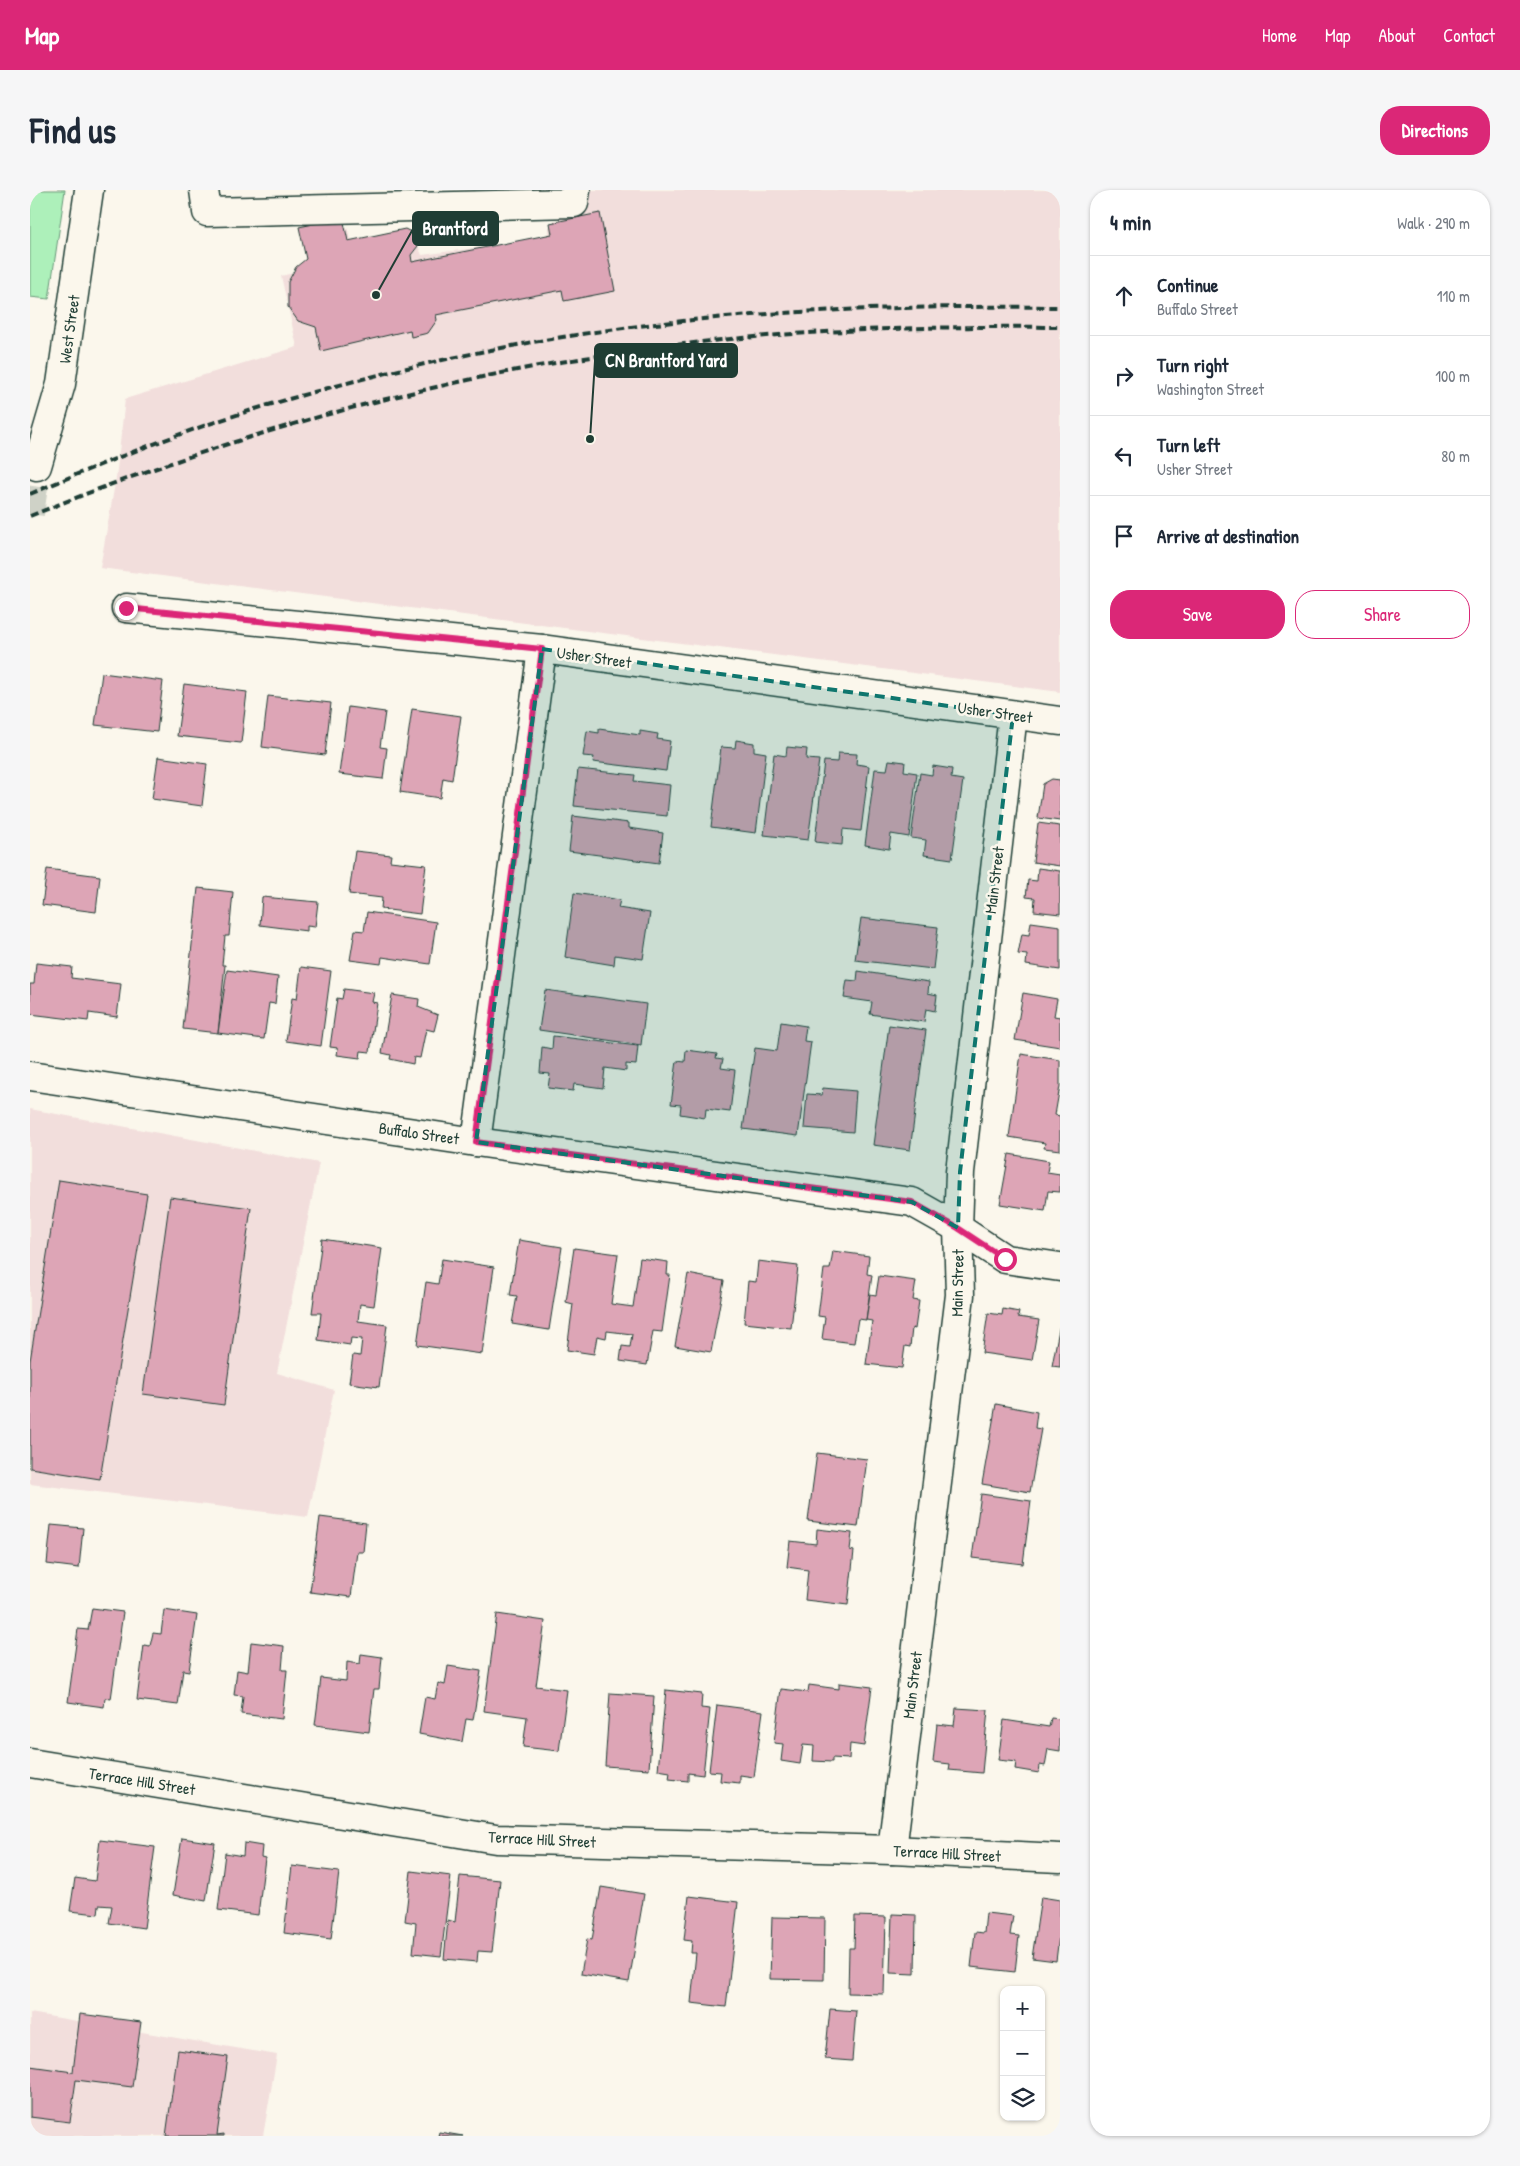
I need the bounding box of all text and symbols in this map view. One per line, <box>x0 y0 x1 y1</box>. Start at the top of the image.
text: Map <box>25 19 59 51</box>
text: Home <box>1262 23 1297 48</box>
text: Map <box>1325 23 1350 48</box>
text: About <box>1378 23 1415 48</box>
text: Contact <box>1443 23 1495 48</box>
button: Directions <box>1380 106 1490 155</box>
text: Find us <box>30 107 116 154</box>
text: 4 min <box>1110 208 1151 237</box>
callout: Brantford <box>413 212 498 245</box>
text: Walk · 290 m <box>1397 212 1470 234</box>
text: Brantford <box>422 216 488 241</box>
text: Continue <box>1157 272 1218 298</box>
icon: ahead <box>1110 282 1138 310</box>
text: 110 m <box>1437 285 1470 307</box>
street label: West Street <box>53 293 85 365</box>
text: Buffalo Street <box>1157 298 1238 320</box>
callout: CN Brantford Yard <box>595 344 737 377</box>
text: CN Brantford Yard <box>605 348 727 373</box>
text: Turn right <box>1157 352 1228 378</box>
icon: right <box>1110 362 1138 390</box>
text: 100 m <box>1435 365 1470 387</box>
text: Washington Street <box>1157 378 1264 400</box>
text: Turn left <box>1157 432 1220 458</box>
icon: left <box>1110 442 1138 470</box>
text: 80 m <box>1441 445 1470 467</box>
text: Usher Street <box>1157 458 1232 480</box>
icon: arrive <box>1110 522 1138 550</box>
text: Arrive at destination <box>1157 523 1299 549</box>
button: Save <box>1110 590 1285 639</box>
button: Share <box>1295 590 1470 639</box>
route end <box>115 597 138 620</box>
street label: Usher Street <box>555 641 633 673</box>
street label: Usher Street <box>956 696 1034 728</box>
street label: Main Street <box>979 845 1009 915</box>
street label: Buffalo Street <box>377 1116 461 1150</box>
route start <box>994 1248 1017 1271</box>
street label: Main Street <box>945 1249 969 1317</box>
street label: Main Street <box>897 1650 927 1720</box>
street label: Terrace Hill Street <box>87 1762 197 1800</box>
street label: Terrace Hill Street <box>488 1825 597 1853</box>
street label: Terrace Hill Street <box>893 1839 1002 1867</box>
map controls <box>1000 1986 1045 2121</box>
button: + <box>1000 1986 1045 2031</box>
button: − <box>1000 2031 1045 2076</box>
button: layers <box>1000 2076 1045 2121</box>

